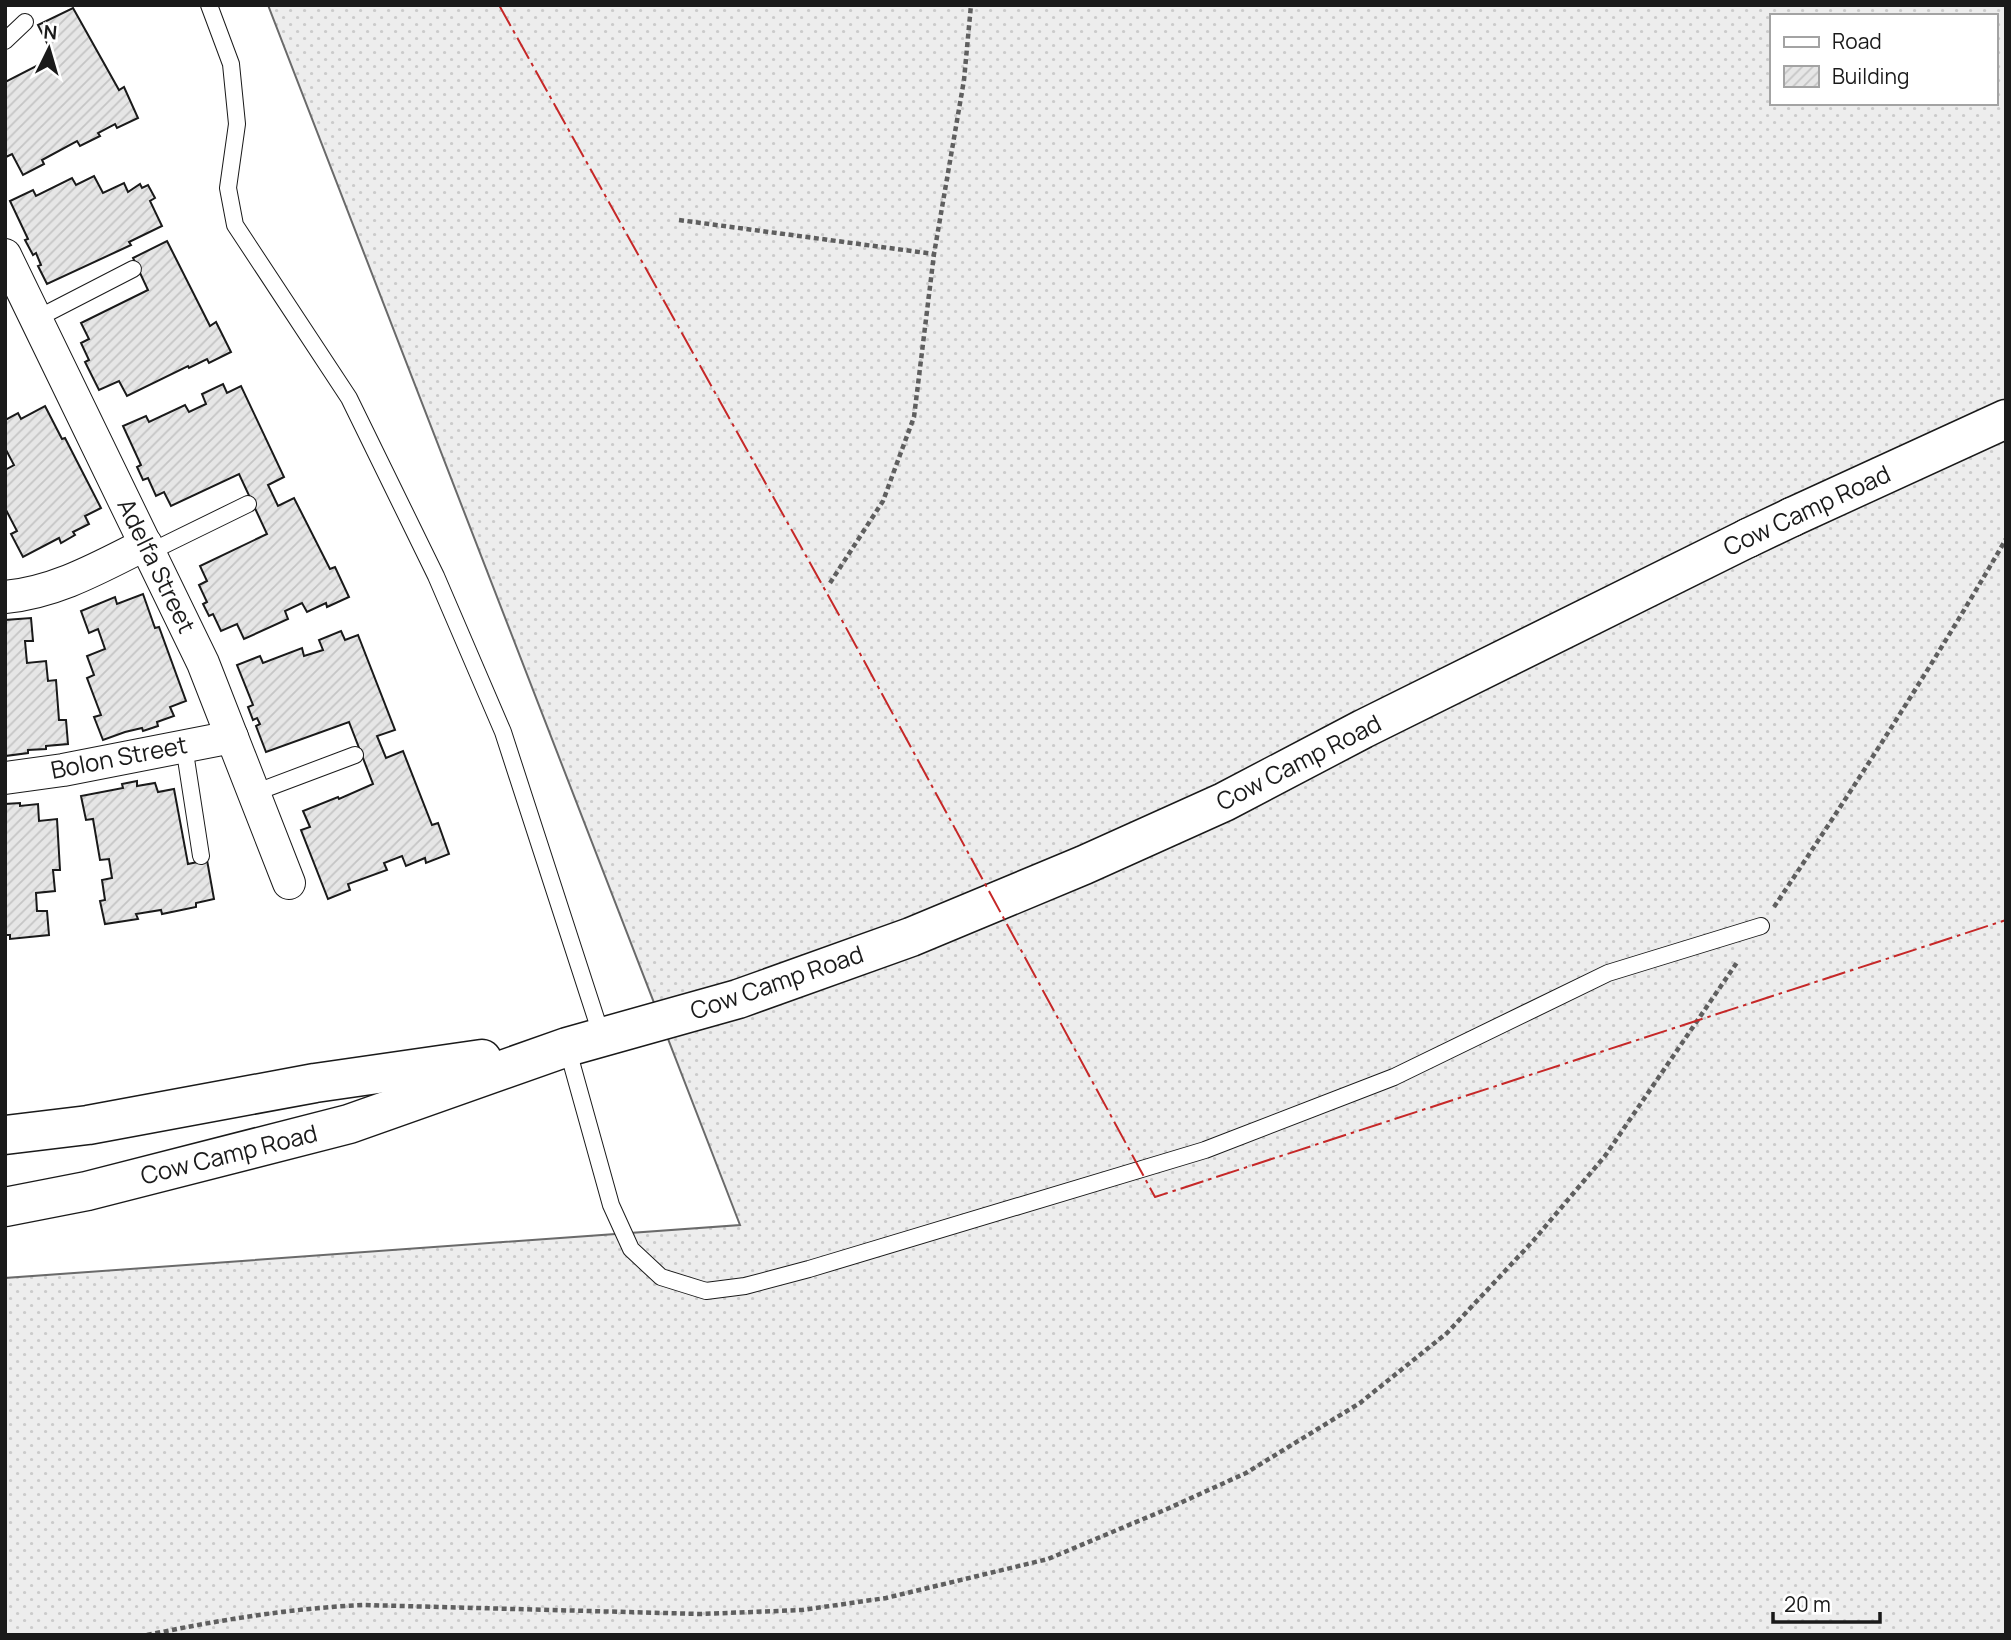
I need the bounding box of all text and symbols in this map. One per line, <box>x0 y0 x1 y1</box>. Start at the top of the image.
north arrow <box>14 14 84 84</box>
legend <box>1770 14 1997 105</box>
text: N <box>43 19 58 46</box>
text: Road <box>1832 27 1882 55</box>
text: Building <box>1832 62 1909 90</box>
street label: Cow Camp Road <box>1717 456 1895 563</box>
street label: Adelfa Street <box>111 493 204 638</box>
street label: Cow Camp Road <box>1210 706 1386 817</box>
street label: Bolon Street <box>48 727 190 786</box>
street label: Cow Camp Road <box>686 937 867 1027</box>
street label: Cow Camp Road <box>137 1116 320 1191</box>
scale bar <box>1773 1580 1880 1624</box>
text: 20 m <box>1784 1590 1831 1618</box>

